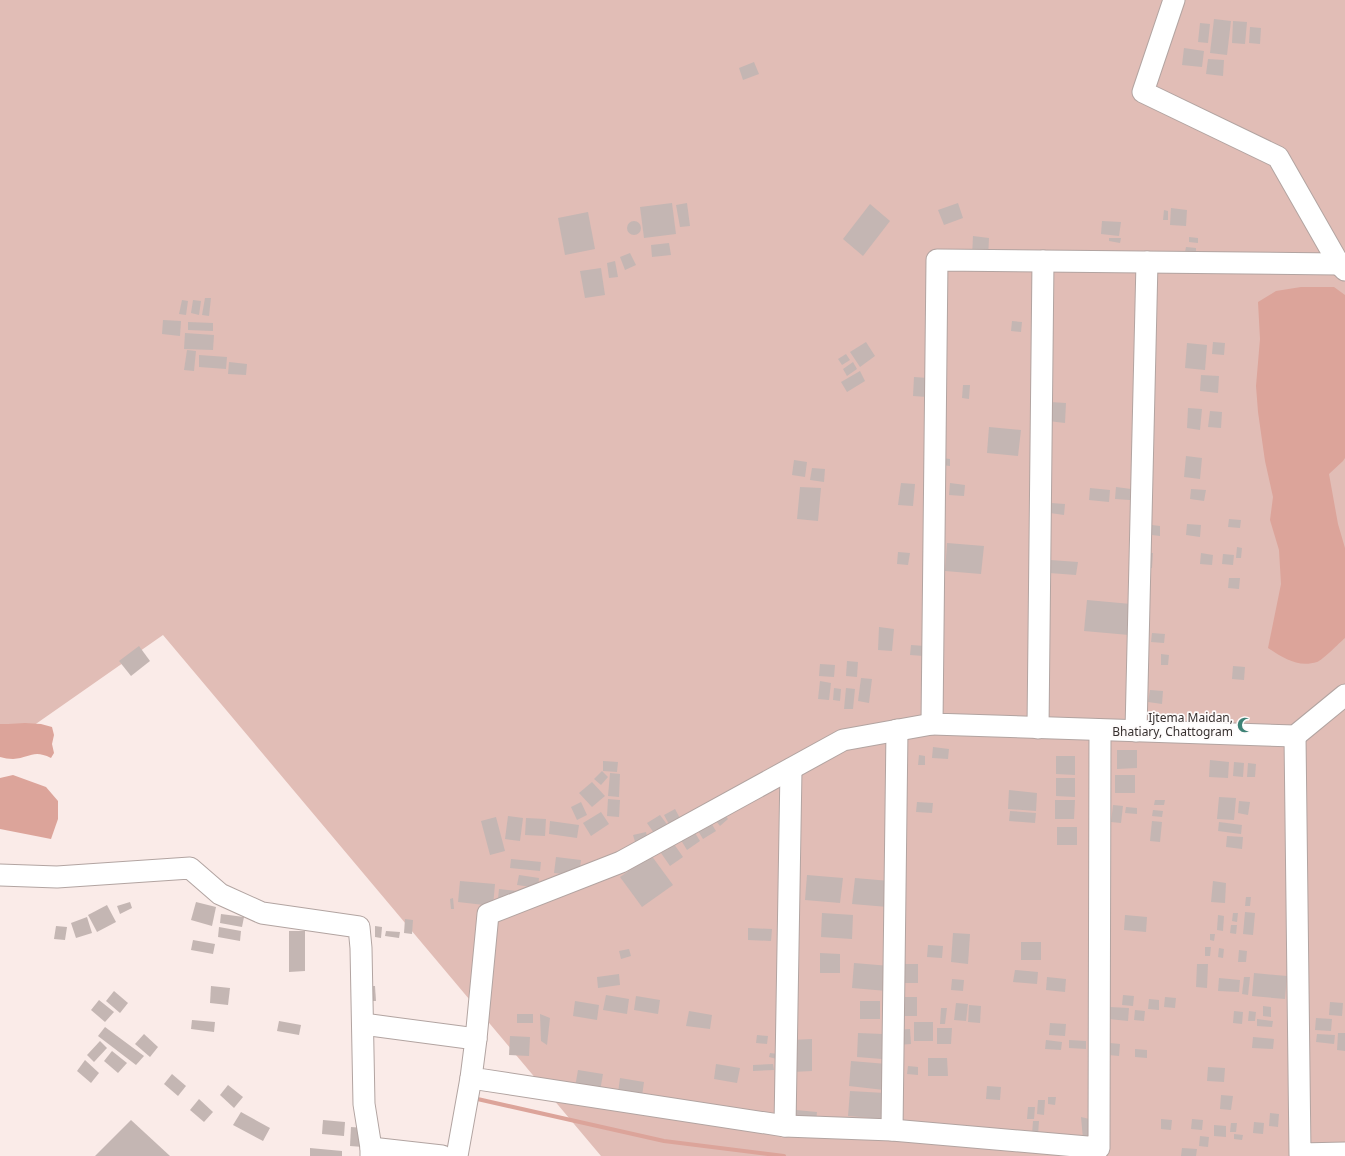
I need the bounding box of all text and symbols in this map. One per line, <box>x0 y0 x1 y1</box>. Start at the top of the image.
place label: Ijtema Maidan, Bhatiary, Chattogram <box>1112 709 1233 740</box>
mosque icon: Ijtema Maidan, Bhatiary, Chattogram <box>1236 716 1254 734</box>

